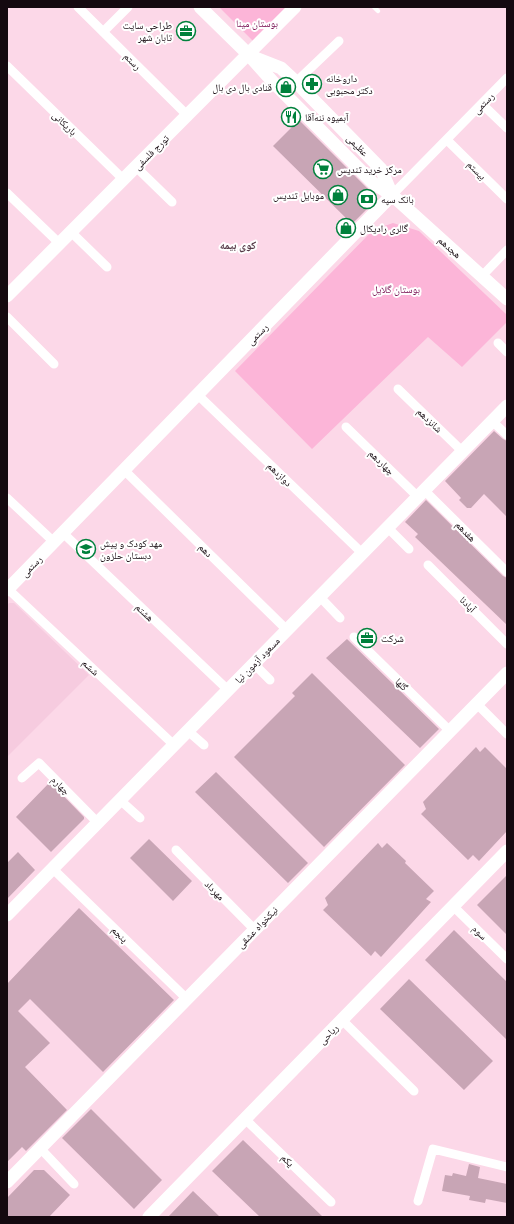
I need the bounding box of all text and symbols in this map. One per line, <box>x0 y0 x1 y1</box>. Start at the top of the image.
park label: بوستان مینا <box>236 17 278 30</box>
place label: طراحی سایت تابان شهر <box>123 19 172 44</box>
office icon: طراحی سایت تابان شهر <box>175 20 197 42</box>
street label: رستم <box>121 50 144 74</box>
place label: داروخانه دکتر محبوبی <box>326 72 373 97</box>
pharmacy icon: داروخانه دکتر محبوبی <box>301 73 323 95</box>
shop icon: قنادی بال دی بال <box>275 76 297 98</box>
place label: قنادی بال دی بال <box>212 81 272 94</box>
street label: رستمی <box>470 90 497 117</box>
restaurant icon: آبمیوه ننه‌آقا <box>280 106 302 128</box>
street label: باریکانی <box>50 109 80 138</box>
place label: آبمیوه ننه‌آقا <box>305 111 349 124</box>
street label: تورج فلسفی <box>131 132 172 173</box>
street label: عظیمی <box>344 132 371 159</box>
supermarket icon: مرکز خرید تندیس <box>312 158 334 180</box>
street label: بیستم <box>464 158 489 184</box>
place label: مرکز خرید تندیس <box>337 163 402 176</box>
shop icon: موبایل تندیس <box>327 184 349 206</box>
bank icon: بانک سپه <box>356 188 378 210</box>
place label: موبایل تندیس <box>273 189 324 202</box>
place label: بانک سپه <box>381 193 414 206</box>
shop icon: گالری رادیکال <box>335 217 357 239</box>
place label: گالری رادیکال <box>360 222 409 235</box>
street label: هجدهم <box>435 234 464 262</box>
district label: کوی بیمه <box>220 238 256 253</box>
park label: بوستان گلایل <box>372 283 420 296</box>
street label: رستمی <box>244 321 271 348</box>
street label: شانزدهم <box>414 405 445 437</box>
street label: چهاردهم <box>365 447 398 479</box>
street label: دوازدهم <box>264 459 295 490</box>
street label: هفدهم <box>452 518 479 545</box>
place label: مهد کودک و پیش دبستان حلزون <box>100 537 163 562</box>
school or university icon: مهد کودک و پیش دبستان حلزون <box>75 538 97 560</box>
street label: دهم <box>195 541 215 561</box>
street label: رستمی <box>18 553 45 580</box>
street label: آپادنا <box>457 593 479 616</box>
street label: هشتم <box>132 601 157 625</box>
office icon: شرکت <box>356 627 378 649</box>
place label: شرکت <box>381 632 404 645</box>
street label: مسعود آزمون نیا <box>232 634 283 686</box>
street label: ششم <box>79 656 102 679</box>
street label: گلها <box>392 675 411 694</box>
street label: چهارم <box>48 773 73 799</box>
street label: مهرداد <box>202 878 228 903</box>
street label: نیکخواه عشقی <box>234 903 281 951</box>
street label: سوم <box>469 922 490 944</box>
street label: پنجم <box>108 923 131 946</box>
street label: ریاحی <box>316 1021 341 1047</box>
street label: یکم <box>278 1151 297 1170</box>

